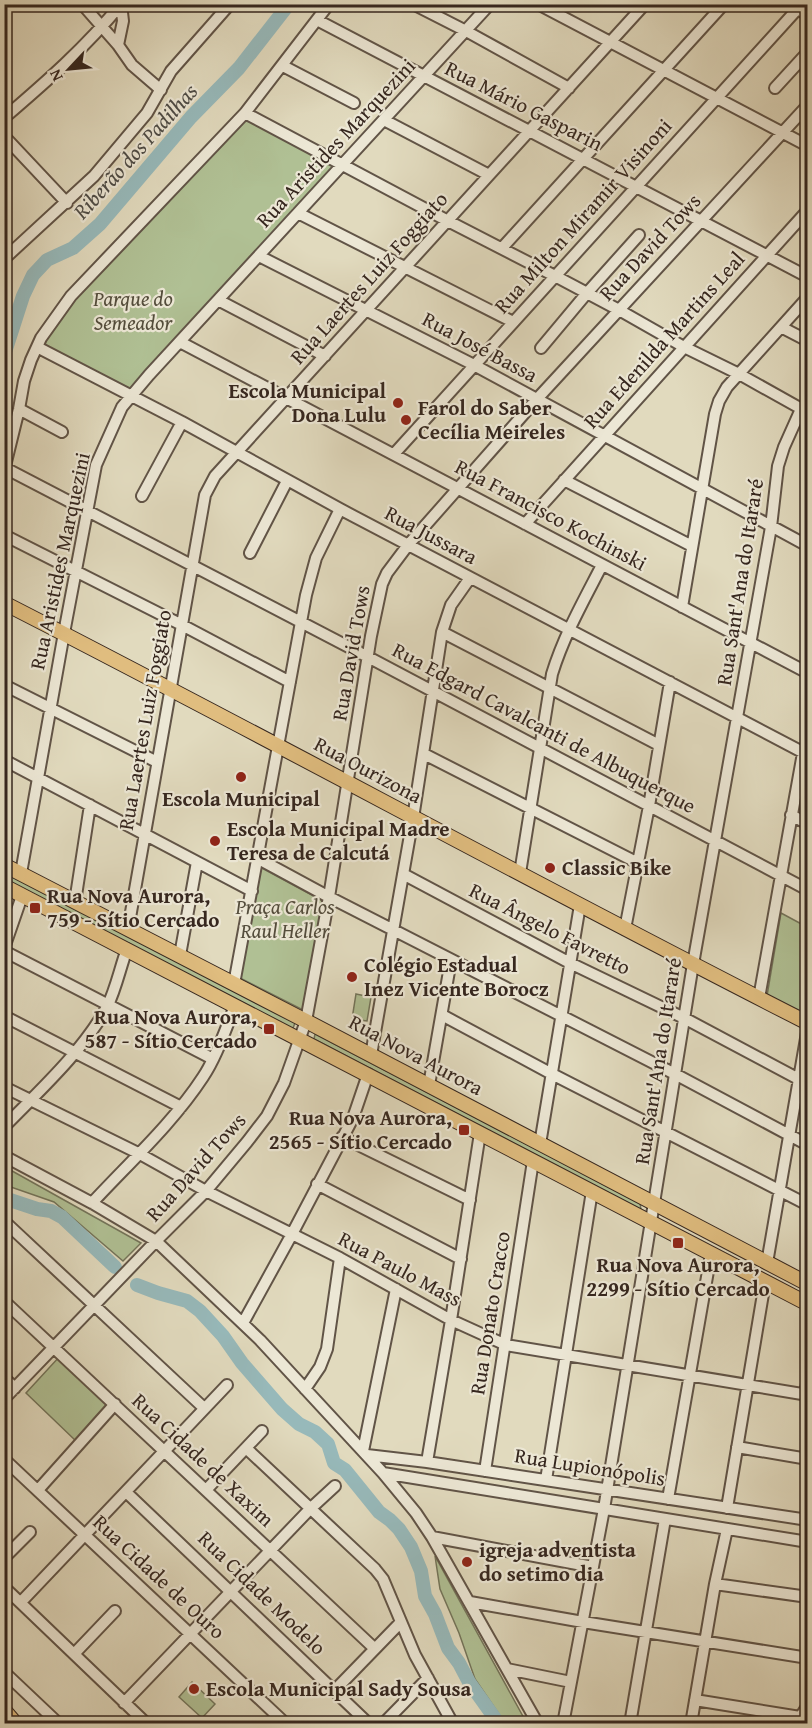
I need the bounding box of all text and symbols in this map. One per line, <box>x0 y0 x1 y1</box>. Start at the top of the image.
north arrow <box>39 39 99 99</box>
street label: Rua Aristides Marquezini <box>249 51 423 234</box>
street label: Rua Mário Gasparin <box>440 52 609 159</box>
text: N <box>42 65 69 86</box>
water label: Riberão dos Padilhas <box>65 76 205 227</box>
street label: Rua Milton Miramir Visinoni <box>486 111 679 320</box>
street label: Rua Laertes Luiz Foggiato <box>282 184 455 371</box>
street label: Rua David Tows <box>592 186 708 307</box>
street label: Rua Edenilda Martins Leal <box>576 244 752 435</box>
park label: Parque do Semeador <box>92 283 173 338</box>
street label: Rua José Bassa <box>417 303 543 390</box>
place label: Escola Municipal Dona Lulu <box>229 375 386 430</box>
place label: Farol do Saber Cecília Meireles <box>418 392 565 447</box>
marker: Escola Municipal Dona Lulu <box>391 396 405 410</box>
marker: Farol do Saber Cecília Meireles <box>399 413 413 427</box>
street label: Rua Aristides Marquezini <box>21 449 98 672</box>
street label: Rua Francisco Kochinski <box>450 451 653 578</box>
street label: Rua Sant'Ana do Itararé <box>708 476 771 688</box>
street label: Rua Jussara <box>379 497 483 572</box>
street label: Rua David Tows <box>323 583 378 723</box>
street label: Rua Laertes Luiz Foggiato <box>110 607 179 833</box>
street label: Rua Edgard Cavalcanti de Albuquerque <box>387 634 702 821</box>
street label: Rua Ourizona <box>309 728 428 811</box>
marker: Escola Municipal <box>234 770 248 784</box>
place label: Escola Municipal <box>162 783 320 814</box>
place label: Escola Municipal Madre Teresa de Calcutá <box>227 813 450 868</box>
marker: Escola Municipal Madre Teresa de Calcutá <box>208 834 222 848</box>
place label: Classic Bike <box>562 852 671 883</box>
marker: Classic Bike <box>543 861 557 875</box>
street label: Rua Ângelo Favretto <box>464 874 636 983</box>
place label: Rua Nova Aurora, 759 - Sítio Cercado <box>47 880 219 935</box>
park label: Praça Carlos Raul Heller <box>235 891 335 946</box>
marker: Rua Nova Aurora, 759 - Sítio Cercado <box>28 901 42 915</box>
place label: Colégio Estadual Inez Vicente Borocz <box>364 949 549 1004</box>
street label: Rua Sant'Ana do Itararé <box>626 955 689 1167</box>
marker: Colégio Estadual Inez Vicente Borocz <box>345 970 359 984</box>
place label: Rua Nova Aurora, 587 - Sítio Cercado <box>85 1001 257 1056</box>
street label: Rua Nova Aurora <box>344 1006 489 1103</box>
marker: Rua Nova Aurora, 587 - Sítio Cercado <box>262 1022 276 1036</box>
place label: Rua Nova Aurora, 2565 - Sítio Cercado <box>269 1102 452 1157</box>
street label: Rua David Tows <box>138 1105 253 1228</box>
marker: Rua Nova Aurora, 2565 - Sítio Cercado <box>457 1123 471 1137</box>
street label: Rua Paulo Mass <box>333 1223 467 1314</box>
street label: Rua Donato Cracco <box>461 1229 518 1397</box>
marker: Rua Nova Aurora, 2299 - Sítio Cercado <box>671 1236 685 1250</box>
place label: Rua Nova Aurora, 2299 - Sítio Cercado <box>586 1249 770 1304</box>
street label: Rua Cidade de Xaxim <box>125 1385 281 1534</box>
street label: Rua Lupionópolis <box>512 1439 668 1494</box>
street label: Rua Cidade de Ouro <box>86 1507 232 1646</box>
street label: Rua Cidade Modelo <box>191 1523 333 1662</box>
place label: igreja adventista do setimo dia <box>479 1534 636 1589</box>
marker: igreja adventista do setimo dia <box>460 1555 474 1569</box>
place label: Escola Municipal Sady Sousa <box>206 1673 472 1704</box>
marker: Escola Municipal Sady Sousa <box>187 1682 201 1696</box>

